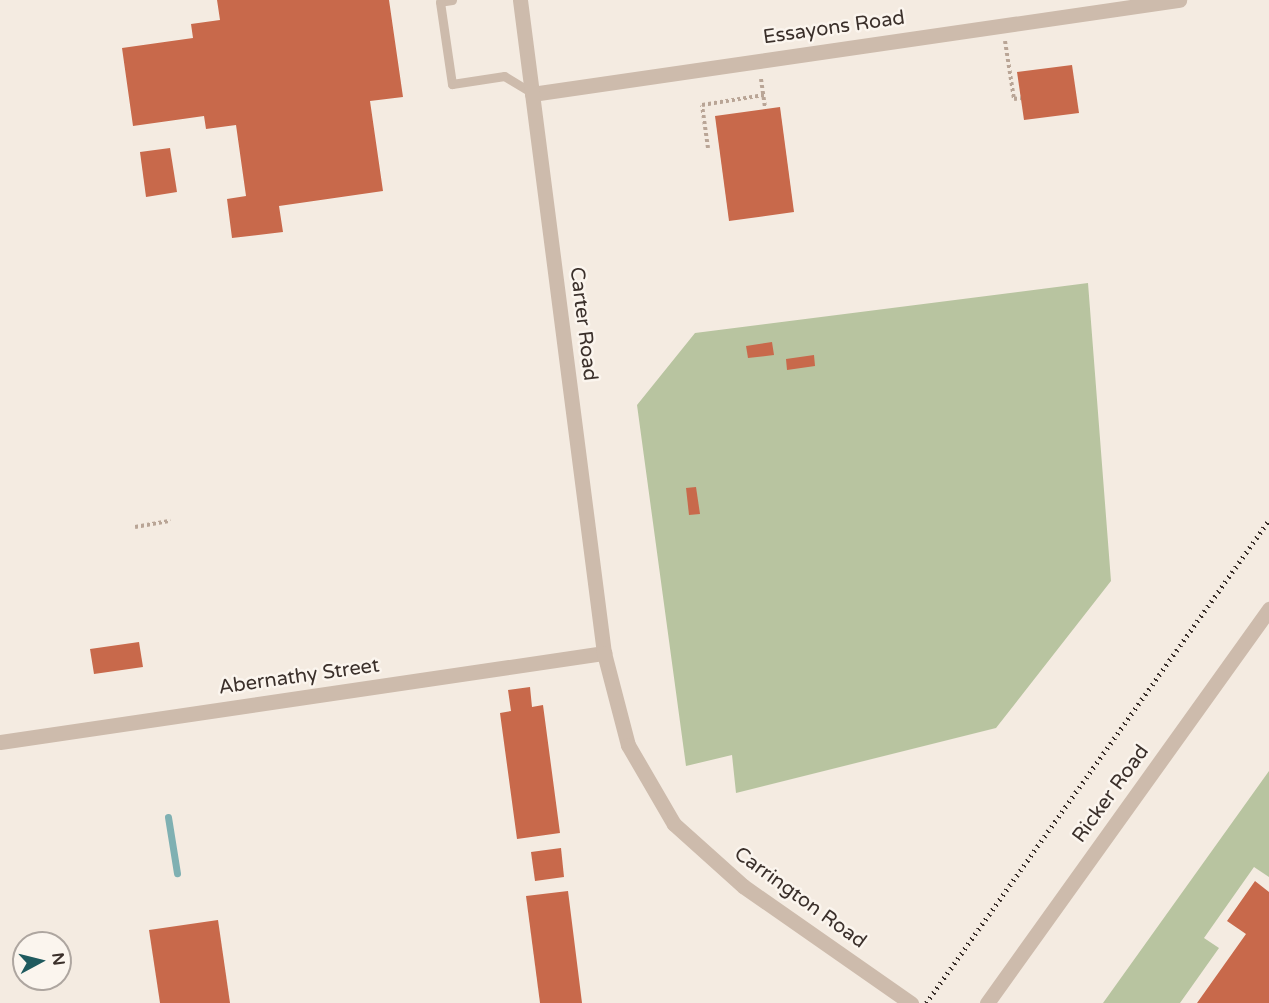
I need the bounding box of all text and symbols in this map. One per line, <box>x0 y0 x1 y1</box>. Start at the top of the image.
street label: Essayons Road <box>762 6 906 50</box>
street label: Carter Road <box>564 266 602 382</box>
street label: Abernathy Street <box>217 654 381 700</box>
street label: Ricker Road <box>1067 740 1155 848</box>
street label: Carrington Road <box>729 842 871 954</box>
north arrow <box>12 931 72 991</box>
text: N <box>47 951 69 967</box>

